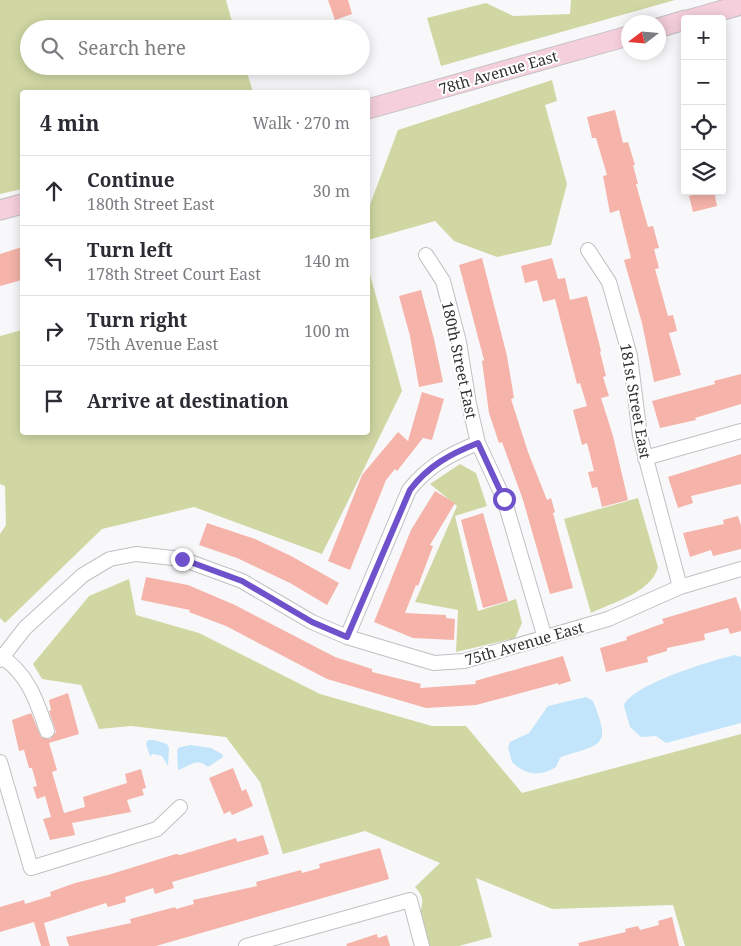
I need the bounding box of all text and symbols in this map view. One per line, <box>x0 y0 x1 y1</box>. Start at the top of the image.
north arrow <box>621 15 666 60</box>
map controls <box>681 15 726 195</box>
button: + <box>681 15 726 60</box>
search box <box>20 20 370 75</box>
icon: search <box>38 34 66 62</box>
text: Search here <box>78 35 186 61</box>
street label: 78th Avenue East <box>436 45 560 99</box>
button: − <box>681 60 726 105</box>
button: locate <box>681 105 726 150</box>
text: 4 min <box>40 109 99 137</box>
text: Walk · 270 m <box>253 112 350 134</box>
button: layers <box>681 150 726 195</box>
text: Continue <box>87 167 175 193</box>
icon: ahead <box>40 177 68 205</box>
text: 30 m <box>313 180 350 202</box>
text: 180th Street East <box>87 193 214 215</box>
text: Turn left <box>87 237 173 263</box>
icon: left <box>40 247 68 275</box>
text: 140 m <box>304 250 350 272</box>
text: 178th Street Court East <box>87 263 261 285</box>
street label: 180th Street East <box>438 300 482 420</box>
text: Turn right <box>87 307 187 333</box>
icon: right <box>40 317 68 345</box>
text: 100 m <box>304 320 350 342</box>
text: 75th Avenue East <box>87 333 218 355</box>
street label: 181st Street East <box>616 342 656 460</box>
icon: arrive <box>40 387 68 415</box>
text: Arrive at destination <box>87 388 289 414</box>
route start <box>493 488 516 511</box>
route end <box>171 548 194 571</box>
street label: 75th Avenue East <box>462 616 586 670</box>

